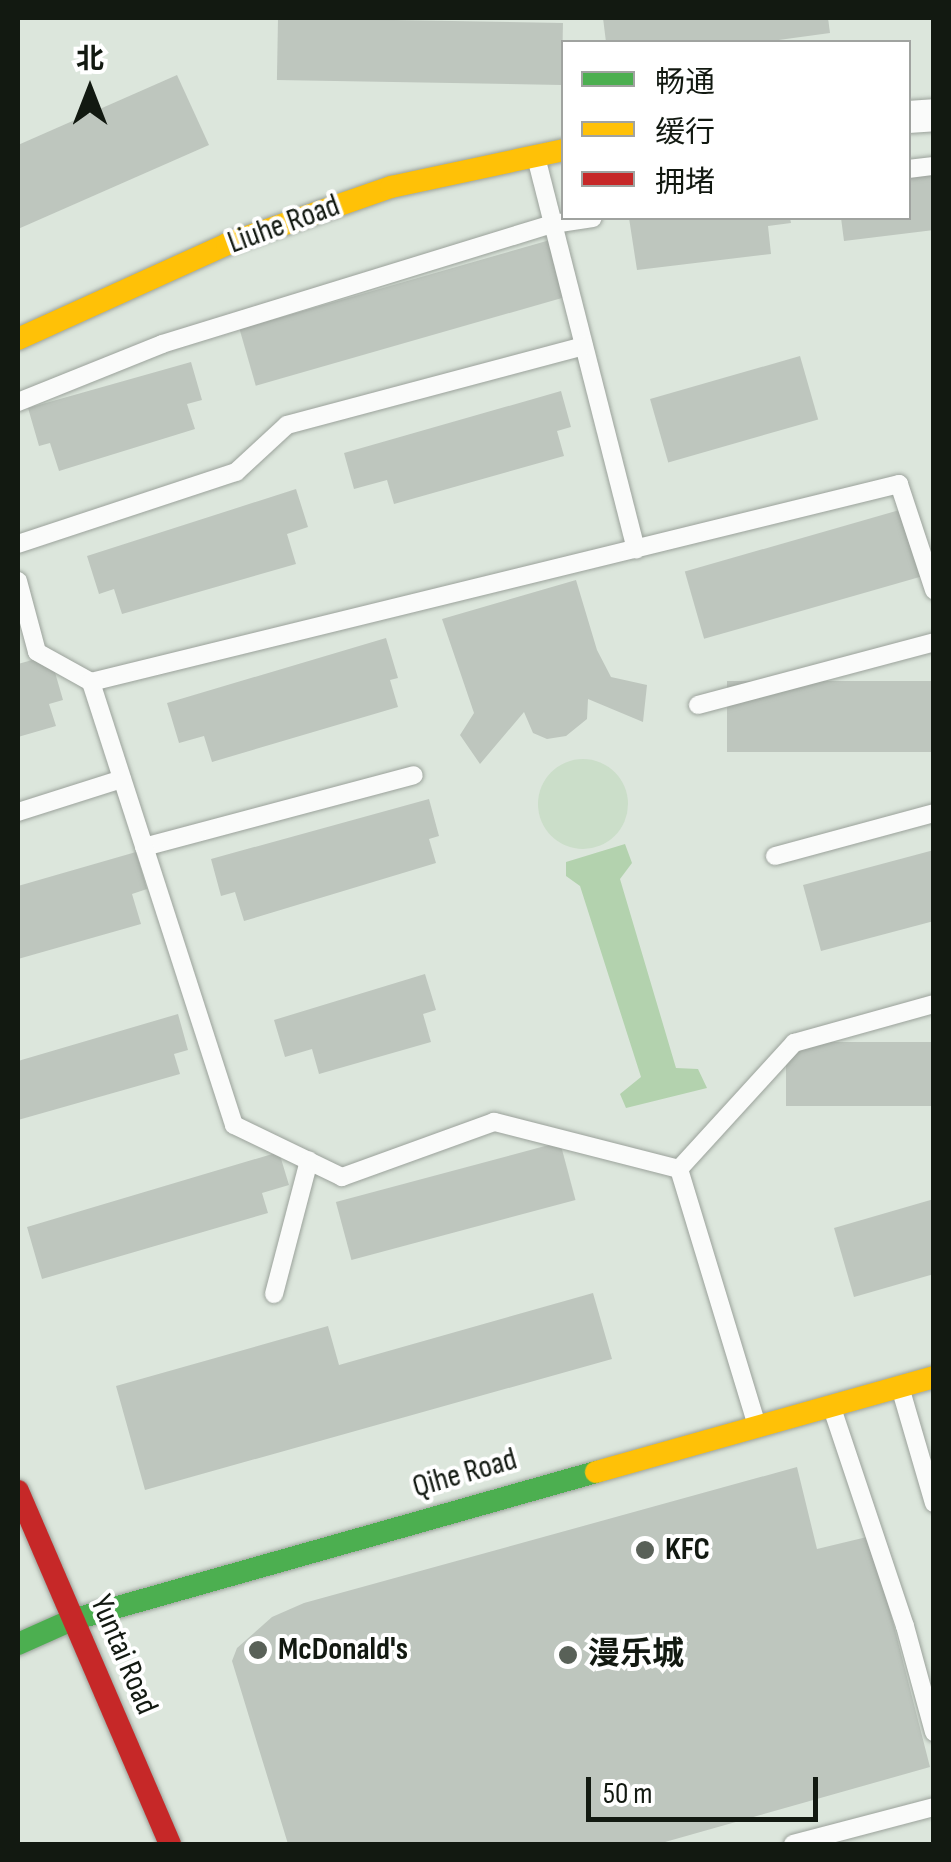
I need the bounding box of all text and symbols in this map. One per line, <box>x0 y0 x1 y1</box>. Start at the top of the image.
north arrow <box>40 40 140 140</box>
legend <box>561 40 911 220</box>
text: 北 <box>76 43 104 76</box>
text: 畅通 <box>655 65 715 101</box>
text: 缓行 <box>655 115 715 151</box>
text: 拥堵 <box>655 165 715 201</box>
street label: Liuhe Road <box>223 187 345 263</box>
street label: Qihe Road <box>408 1441 522 1507</box>
place label: KFC <box>665 1531 710 1569</box>
marker: KFC <box>634 1539 656 1561</box>
street label: Yuntai Road <box>81 1590 165 1720</box>
place label: McDonald's <box>278 1631 408 1669</box>
place label: 漫乐城 <box>588 1636 684 1674</box>
marker: McDonald's <box>247 1639 269 1661</box>
marker: 漫乐城 <box>557 1644 579 1666</box>
scale bar <box>591 1757 824 1819</box>
text: 50 m <box>603 1776 652 1812</box>

